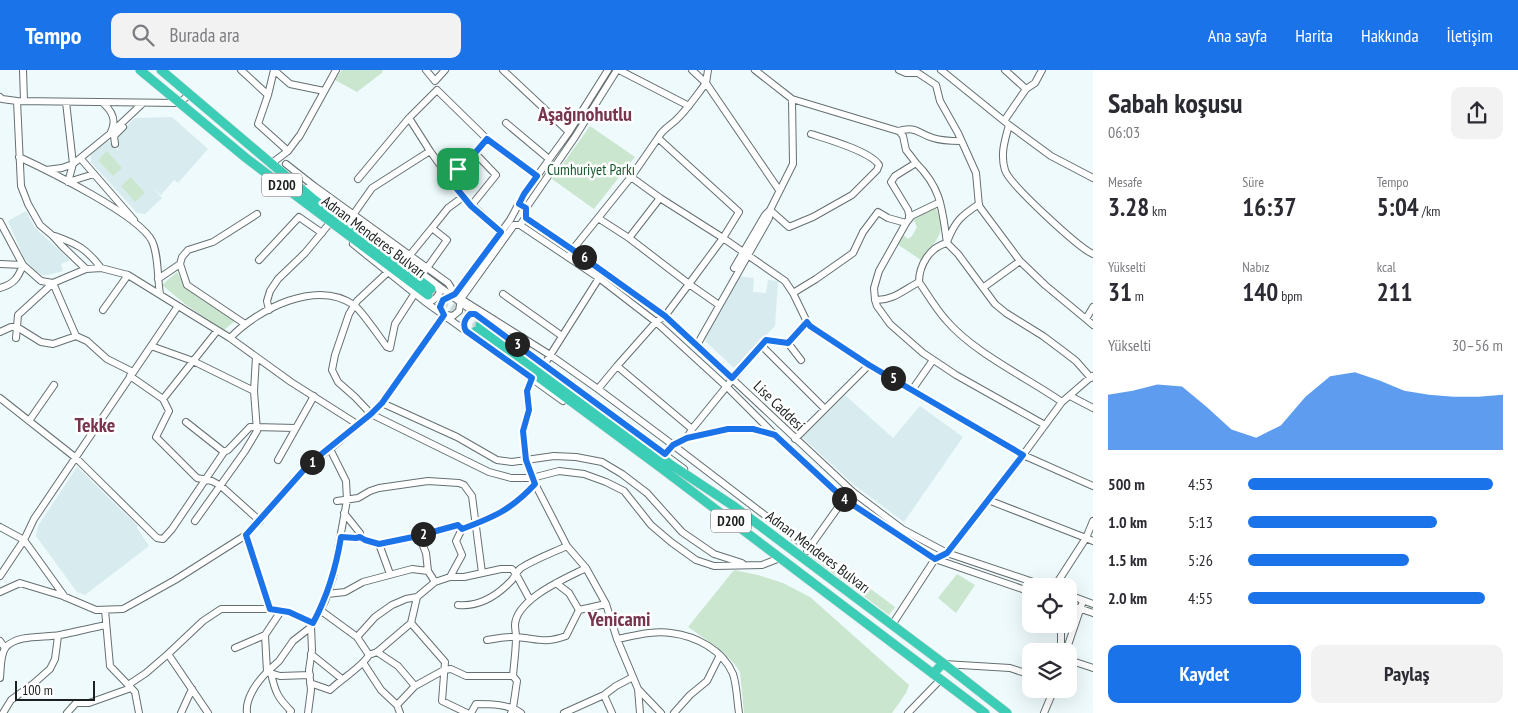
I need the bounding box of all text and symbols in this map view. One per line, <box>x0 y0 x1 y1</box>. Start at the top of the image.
search box <box>111 13 461 58</box>
text: Tempo <box>25 20 81 51</box>
icon: search <box>129 21 157 49</box>
text: Burada ara <box>169 23 240 47</box>
text: Ana sayfa <box>1208 24 1267 47</box>
text: Harita <box>1295 24 1333 47</box>
text: Hakkında <box>1361 24 1419 47</box>
text: İletişim <box>1447 24 1493 47</box>
text: Sabah koşusu <box>1108 84 1242 121</box>
button: share <box>1451 87 1503 139</box>
district label: Aşağınohutlu <box>537 101 632 127</box>
text: 06:03 <box>1108 122 1140 142</box>
pin <box>437 148 479 190</box>
icon: arrive <box>444 155 472 183</box>
park label: Cumhuriyet Parkı <box>547 160 635 179</box>
text: Mesafe <box>1108 173 1142 191</box>
text: Süre <box>1242 173 1264 191</box>
text: Tempo <box>1377 173 1409 191</box>
road number: D200 <box>262 174 302 196</box>
street label: Adnan Menderes Bulvarı <box>318 191 430 282</box>
text: 3.28 <box>1108 191 1149 223</box>
text: 16:37 <box>1242 191 1296 223</box>
text: 5:04 <box>1377 191 1419 223</box>
text: km <box>1149 202 1167 220</box>
text: /km <box>1419 202 1440 220</box>
pin: 6 <box>572 244 596 270</box>
text: 6 <box>581 248 588 266</box>
text: Yükselti <box>1108 258 1146 276</box>
text: Nabız <box>1242 258 1270 276</box>
text: kcal <box>1377 258 1396 276</box>
text: 31 <box>1108 276 1132 308</box>
text: 140 <box>1242 276 1278 308</box>
text: 211 <box>1377 276 1413 308</box>
text: m <box>1132 287 1144 305</box>
text: bpm <box>1278 287 1302 305</box>
pin: 3 <box>504 332 530 356</box>
text: 3 <box>514 335 521 353</box>
text: Yükselti <box>1108 335 1151 355</box>
text: 30–56 m <box>1452 335 1503 355</box>
pin: 5 <box>880 366 906 390</box>
text: 5 <box>890 369 897 387</box>
street label: Lise Caddesi <box>750 377 809 435</box>
district label: Tekke <box>75 412 115 438</box>
pin: 1 <box>300 450 324 474</box>
text: 1 <box>309 453 316 471</box>
text: 500 m <box>1108 474 1145 494</box>
text: 4:53 <box>1188 474 1213 494</box>
pin: 4 <box>832 486 856 512</box>
text: 4 <box>841 490 848 508</box>
street label: Adnan Menderes Bulvarı <box>762 506 874 597</box>
road number: D200 <box>711 510 751 532</box>
text: 1.0 km <box>1108 512 1147 532</box>
text: 5:13 <box>1188 512 1213 532</box>
pin: 2 <box>410 522 436 546</box>
text: 2 <box>420 525 427 543</box>
text: 1.5 km <box>1108 550 1147 570</box>
text: 5:26 <box>1188 550 1213 570</box>
map controls <box>1022 578 1077 698</box>
button: locate <box>1022 578 1077 633</box>
text: 2.0 km <box>1108 588 1147 608</box>
text: 4:55 <box>1188 588 1213 608</box>
district label: Yenicami <box>586 606 651 632</box>
button: layers <box>1022 643 1077 698</box>
button: Kaydet <box>1108 645 1301 703</box>
button: Paylaş <box>1311 645 1503 703</box>
scale bar <box>15 678 95 701</box>
text: 100 m <box>22 681 53 699</box>

